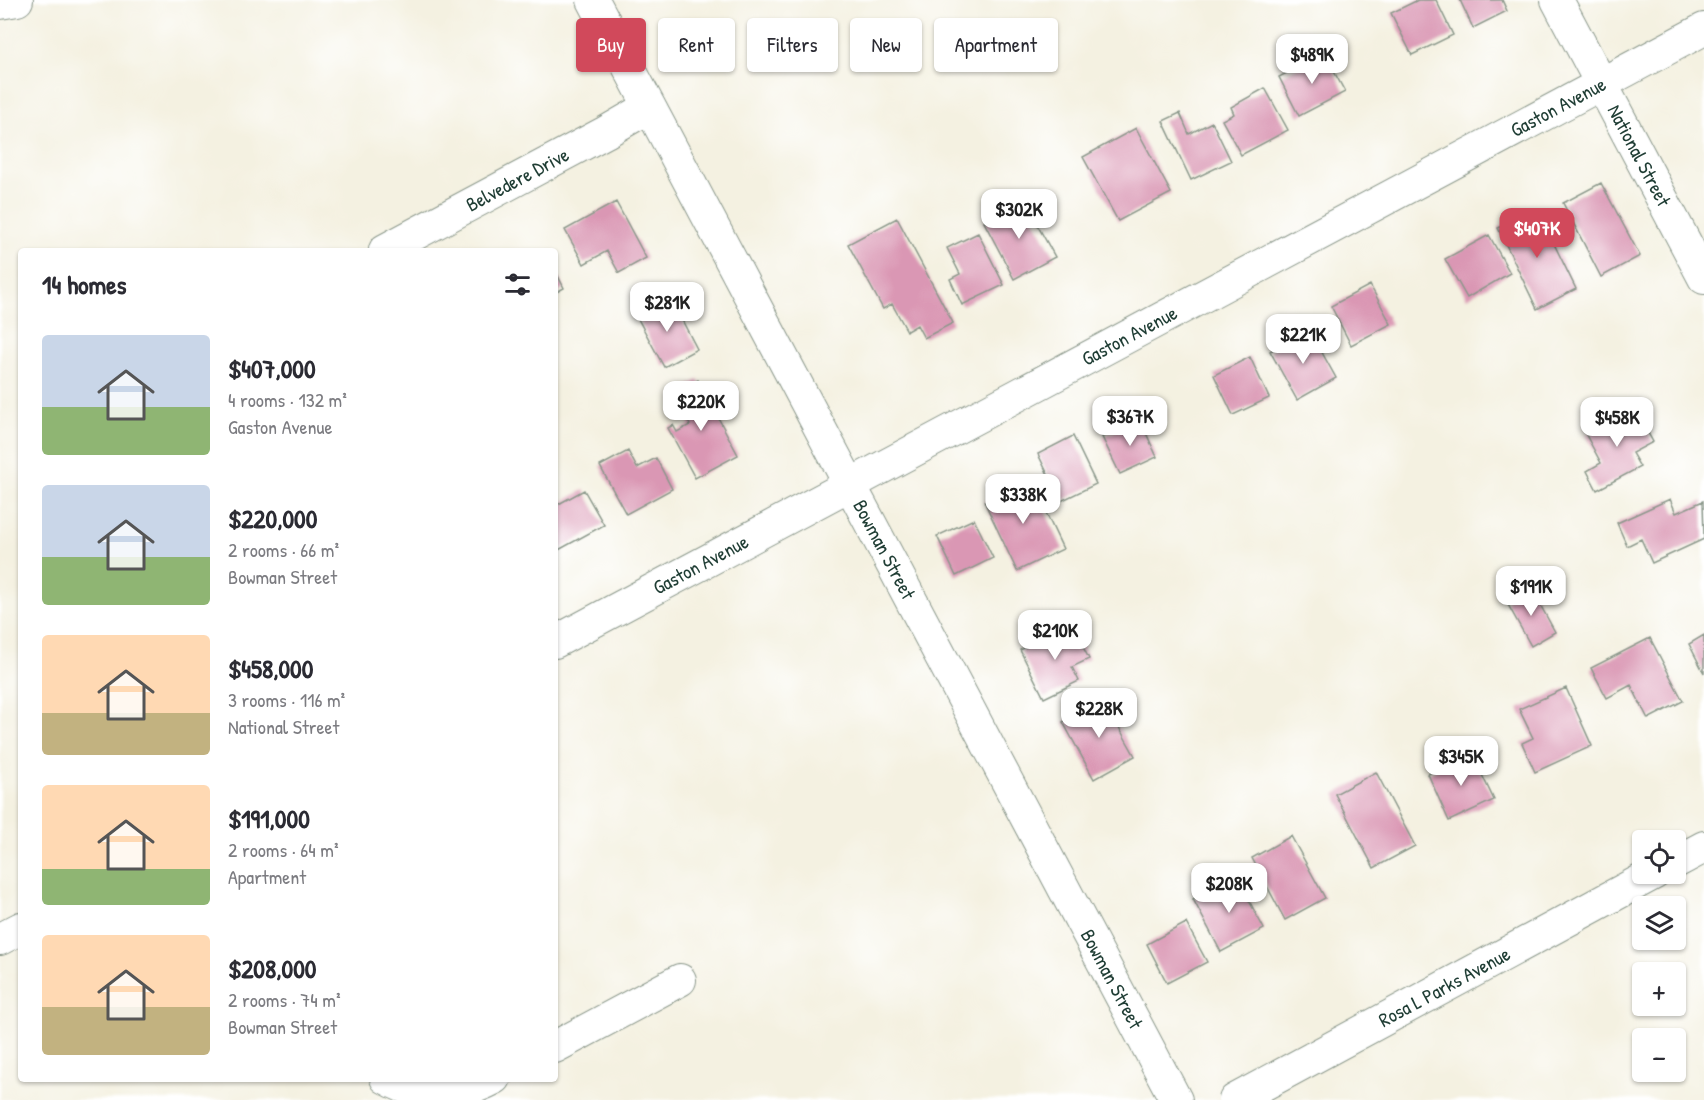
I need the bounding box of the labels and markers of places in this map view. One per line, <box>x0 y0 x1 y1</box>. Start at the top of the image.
pin: $489K <box>1270 34 1354 85</box>
pin: $302K <box>977 189 1061 240</box>
pin: $407K <box>1495 208 1579 259</box>
pin: $281K <box>625 282 709 333</box>
pin: $221K <box>1261 314 1345 365</box>
pin: $220K <box>659 381 743 432</box>
pin: $367K <box>1088 396 1172 447</box>
pin: $458K <box>1575 397 1659 448</box>
pin: $338K <box>981 474 1065 525</box>
pin: $191K <box>1489 566 1573 617</box>
pin: $210K <box>1013 610 1097 661</box>
pin: $228K <box>1057 688 1141 739</box>
pin: $345K <box>1419 736 1503 787</box>
pin: $208K <box>1187 863 1271 914</box>

